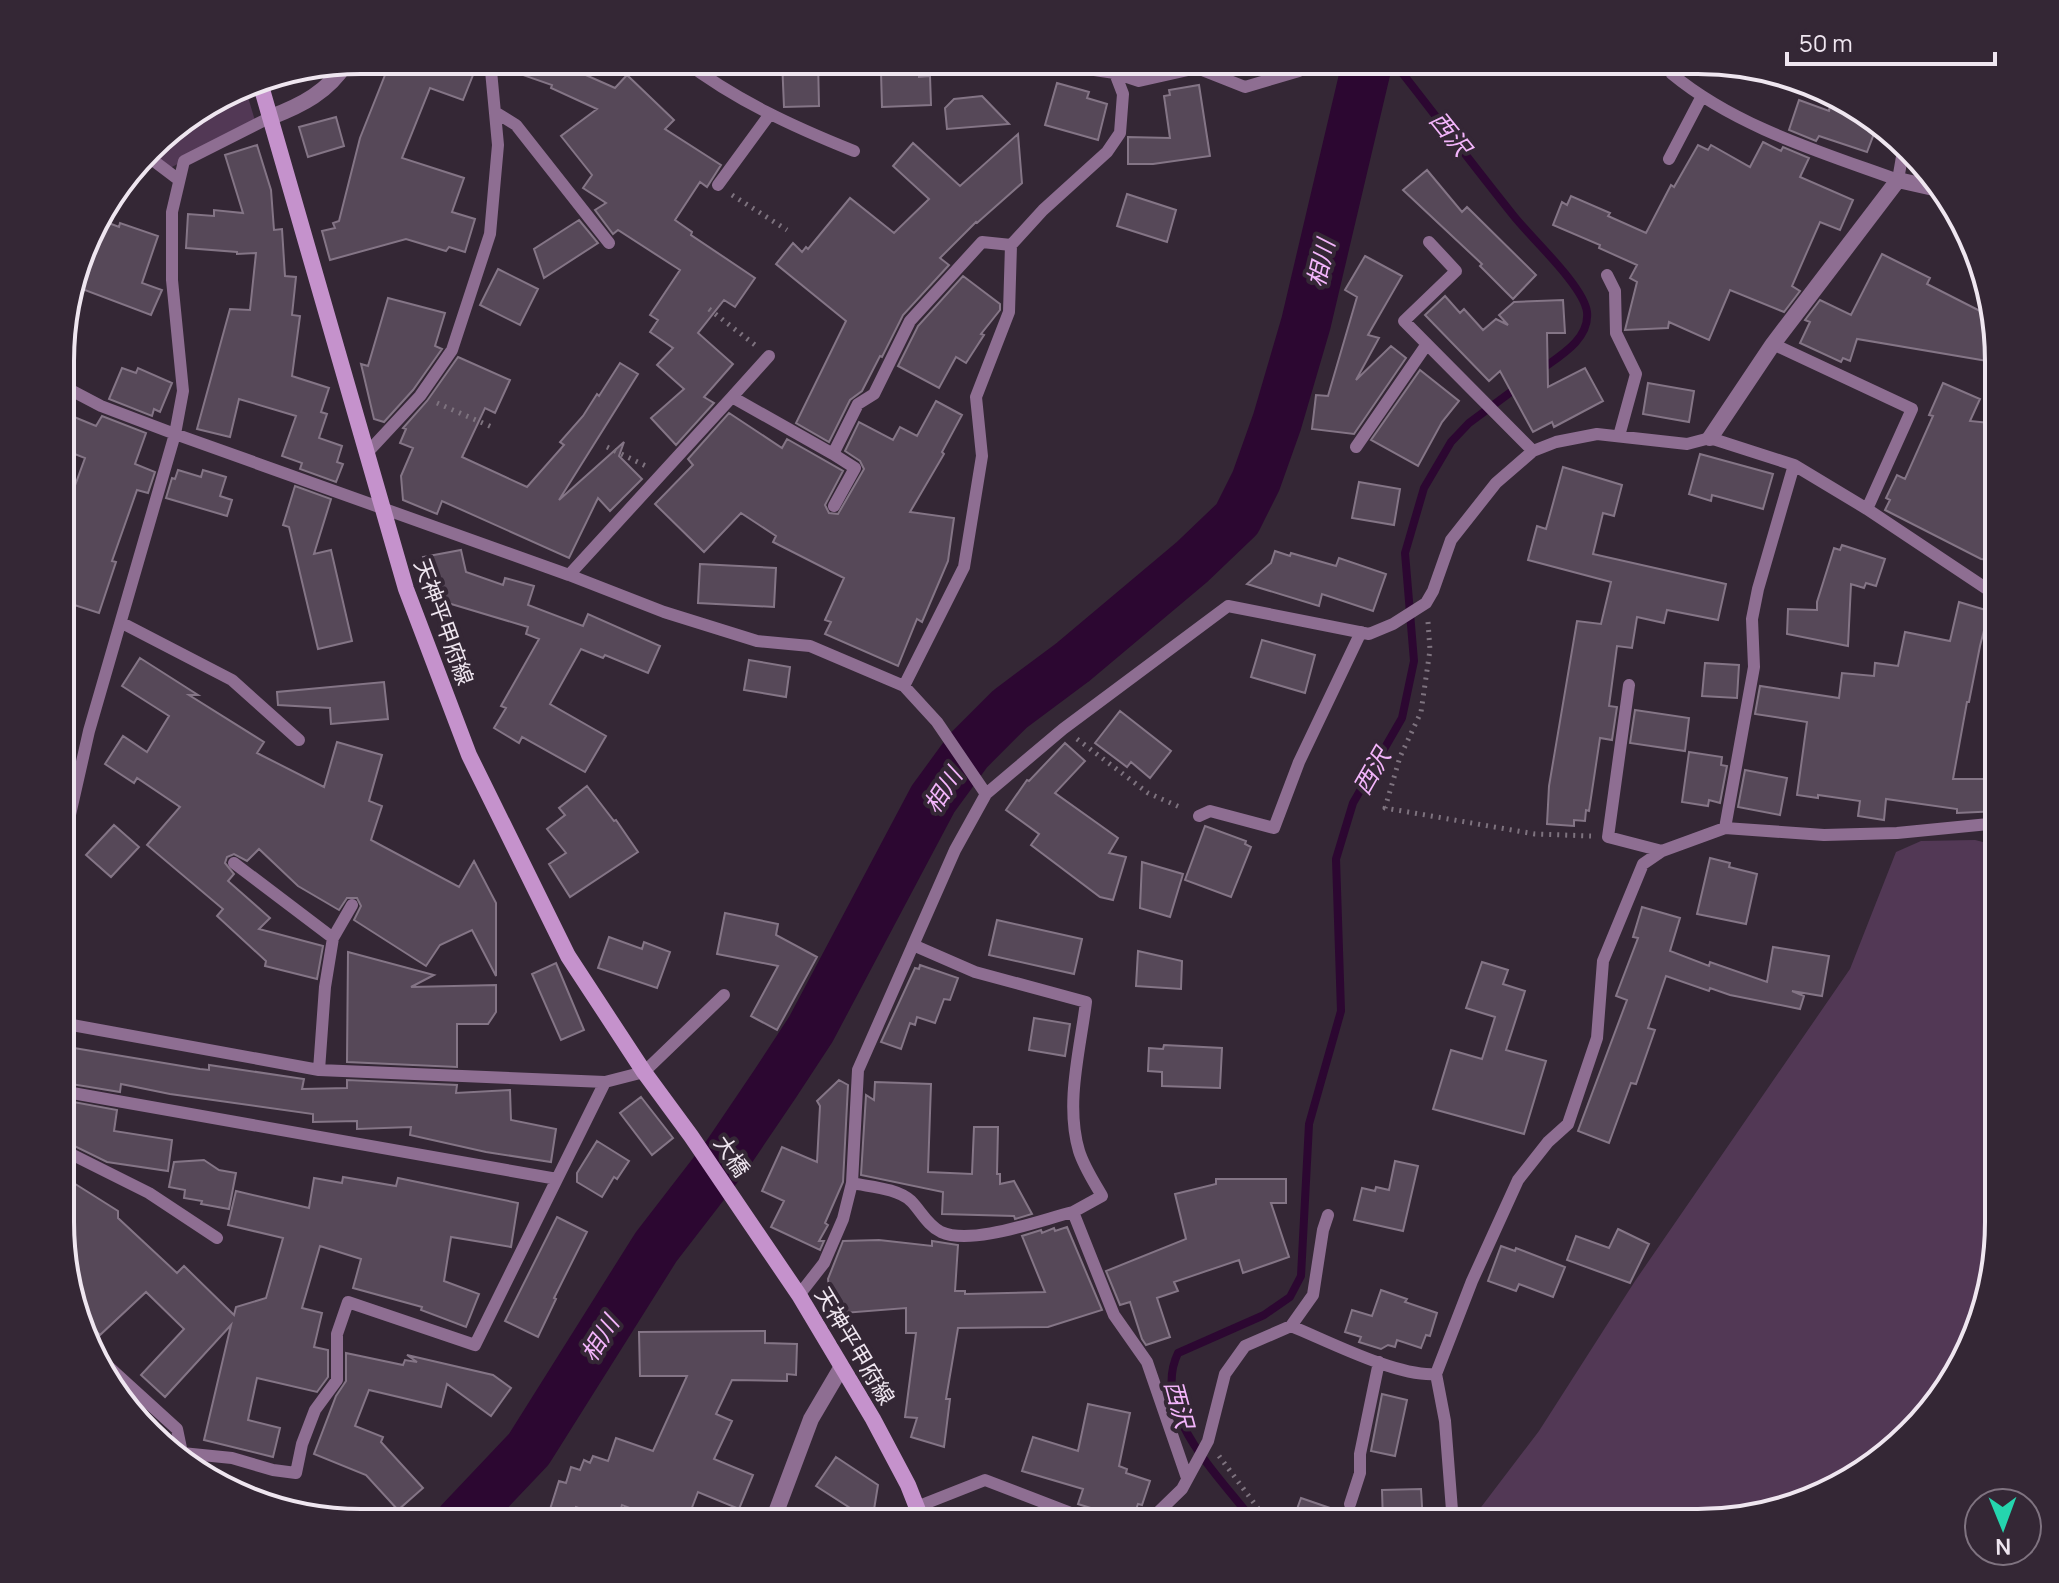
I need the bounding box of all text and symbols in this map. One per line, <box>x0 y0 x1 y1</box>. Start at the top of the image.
scale bar <box>1787 16 1995 66</box>
text: 50 m <box>1799 26 1853 59</box>
water label: 西沢 <box>1423 104 1481 164</box>
water label: 相川 <box>1299 233 1342 290</box>
street label: 天神平甲府線 <box>407 555 481 689</box>
water label: 西沢 <box>1345 739 1399 800</box>
water label: 相川 <box>915 758 971 819</box>
street label: 大橋 <box>707 1129 757 1183</box>
street label: 天神平甲府線 <box>808 1282 902 1410</box>
water label: 相川 <box>572 1306 627 1367</box>
water label: 西沢 <box>1158 1377 1203 1434</box>
north arrow <box>1963 1487 2043 1567</box>
text: N <box>1995 1532 2012 1562</box>

